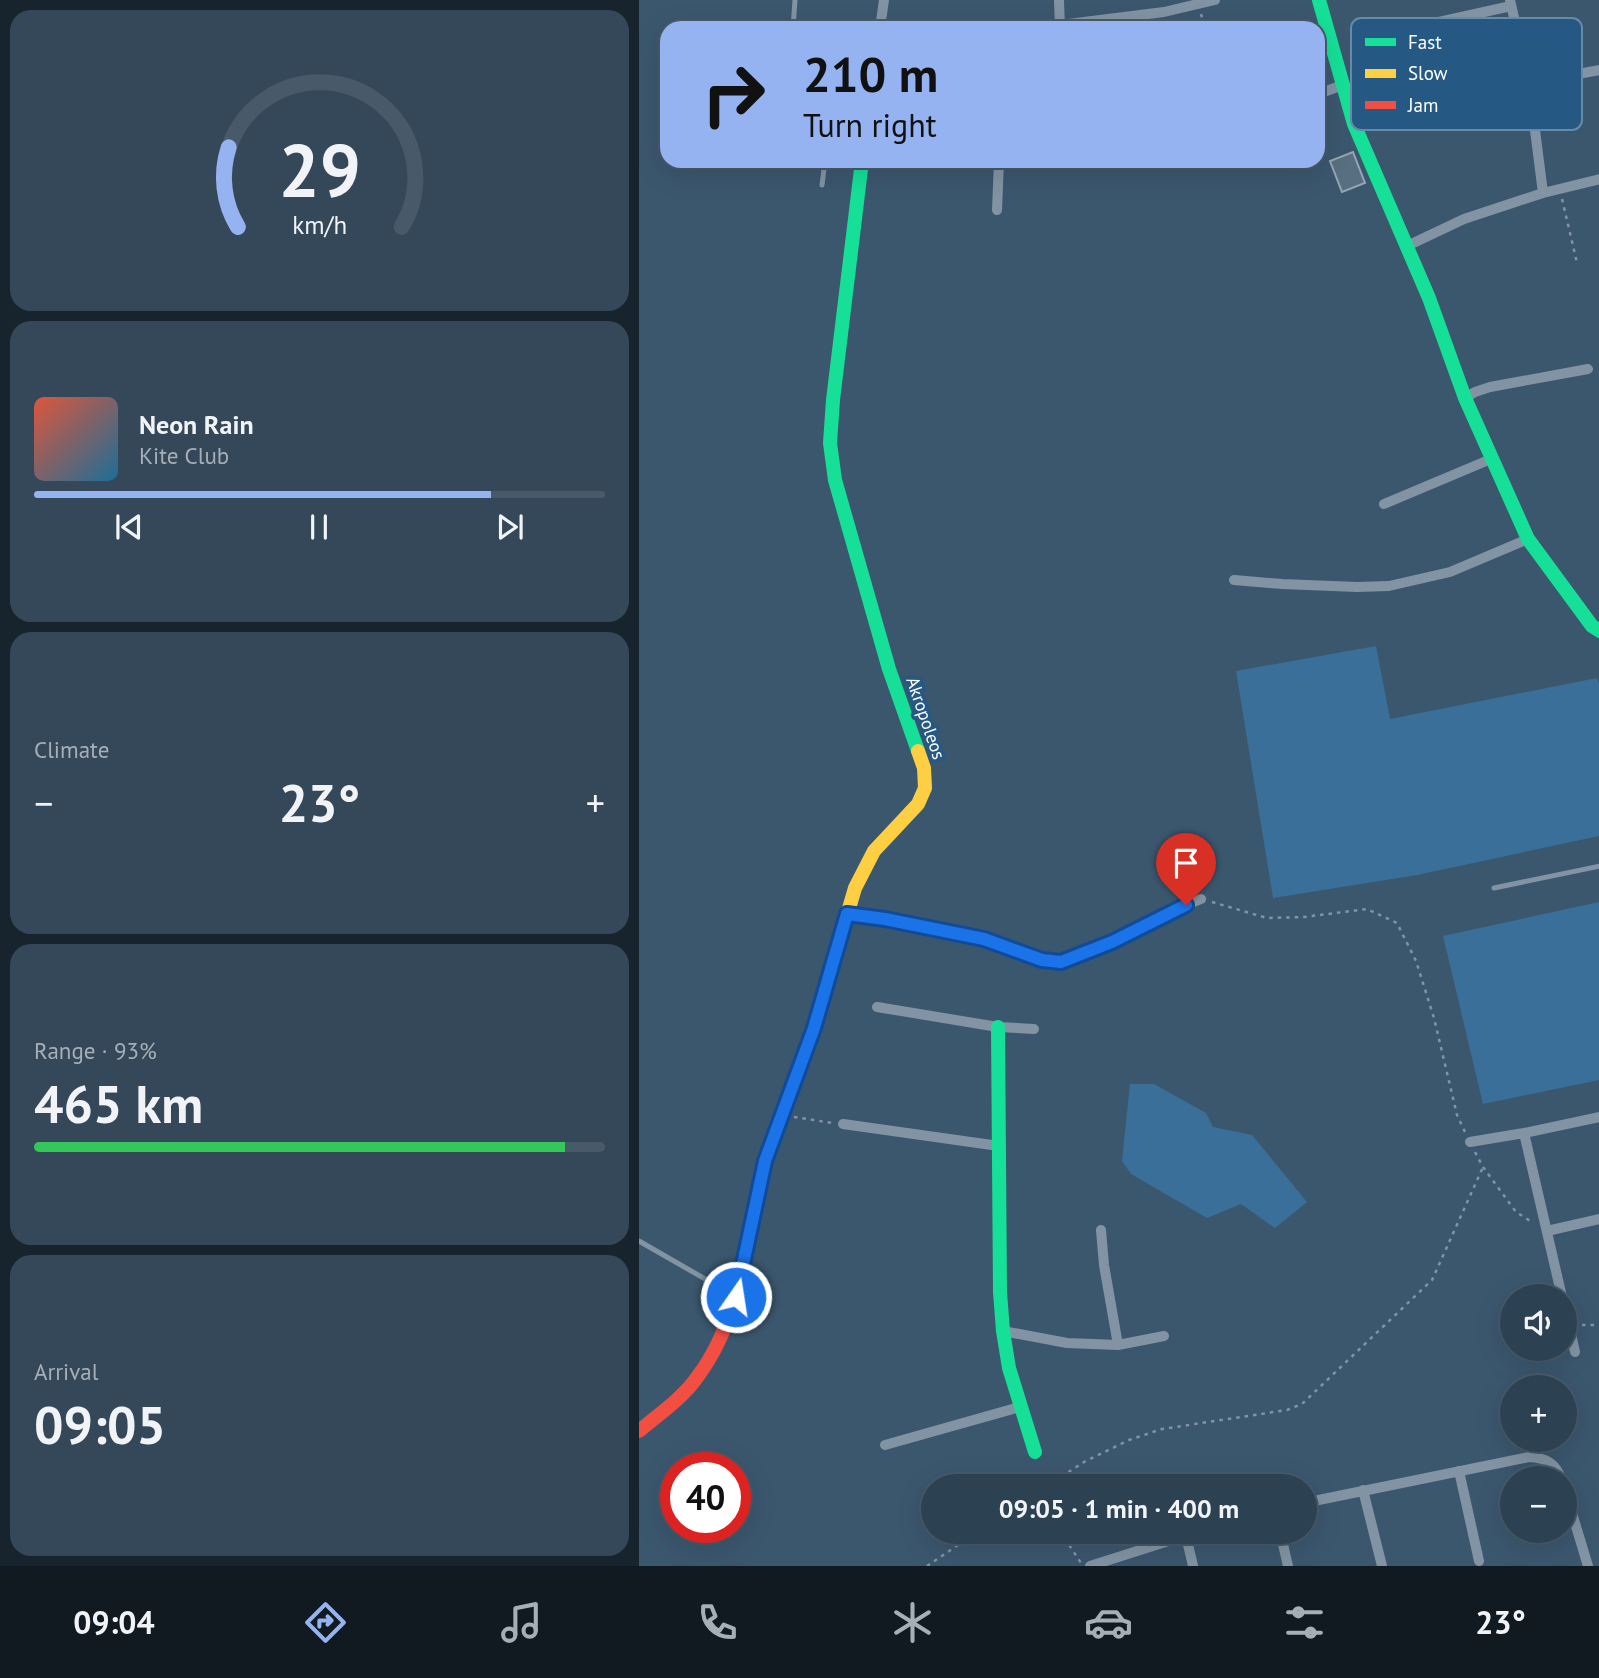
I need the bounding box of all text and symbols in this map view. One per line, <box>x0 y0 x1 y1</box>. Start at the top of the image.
legend <box>1351 18 1582 130</box>
text: Fast <box>1408 30 1442 54</box>
text: 210 m <box>803 42 938 106</box>
icon: right <box>688 49 779 140</box>
text: Slow <box>1408 61 1448 85</box>
text: Jam <box>1407 93 1438 117</box>
text: Turn right <box>803 104 937 146</box>
text: 29 <box>278 123 361 217</box>
text: km/h <box>292 208 347 240</box>
text: Neon Rain <box>139 408 254 441</box>
text: Kite Club <box>139 441 229 470</box>
icon: previous <box>110 508 148 546</box>
icon: pause <box>300 508 338 546</box>
icon: next <box>491 508 529 546</box>
street label: Akropoleos <box>901 674 951 762</box>
text: Climate <box>34 735 109 764</box>
text: 23° <box>279 769 360 836</box>
text: − <box>34 778 53 827</box>
text: + <box>586 778 605 827</box>
pin <box>1156 833 1216 905</box>
icon: arrive <box>1167 844 1205 882</box>
text: Range · 93% <box>34 1036 157 1065</box>
text: 465 km <box>34 1070 203 1137</box>
position arrow <box>699 1260 773 1334</box>
map controls <box>1500 1284 1577 1543</box>
button: sound <box>1500 1284 1577 1361</box>
text: Arrival <box>34 1357 98 1386</box>
button: + <box>1500 1375 1577 1452</box>
text: 09:05 <box>34 1391 166 1458</box>
speed limit sign: 40 <box>660 1452 751 1543</box>
button: − <box>1500 1466 1577 1543</box>
text: 09:05 · 1 min · 400 m <box>999 1492 1239 1525</box>
icon: directions <box>301 1598 350 1647</box>
icon: music <box>497 1598 546 1647</box>
icon: phone <box>693 1598 742 1647</box>
icon: climate <box>888 1598 937 1647</box>
icon: car <box>1084 1598 1133 1647</box>
icon: filters <box>1280 1598 1329 1647</box>
text: 09:04 <box>73 1601 155 1643</box>
text: 23° <box>1475 1601 1526 1643</box>

